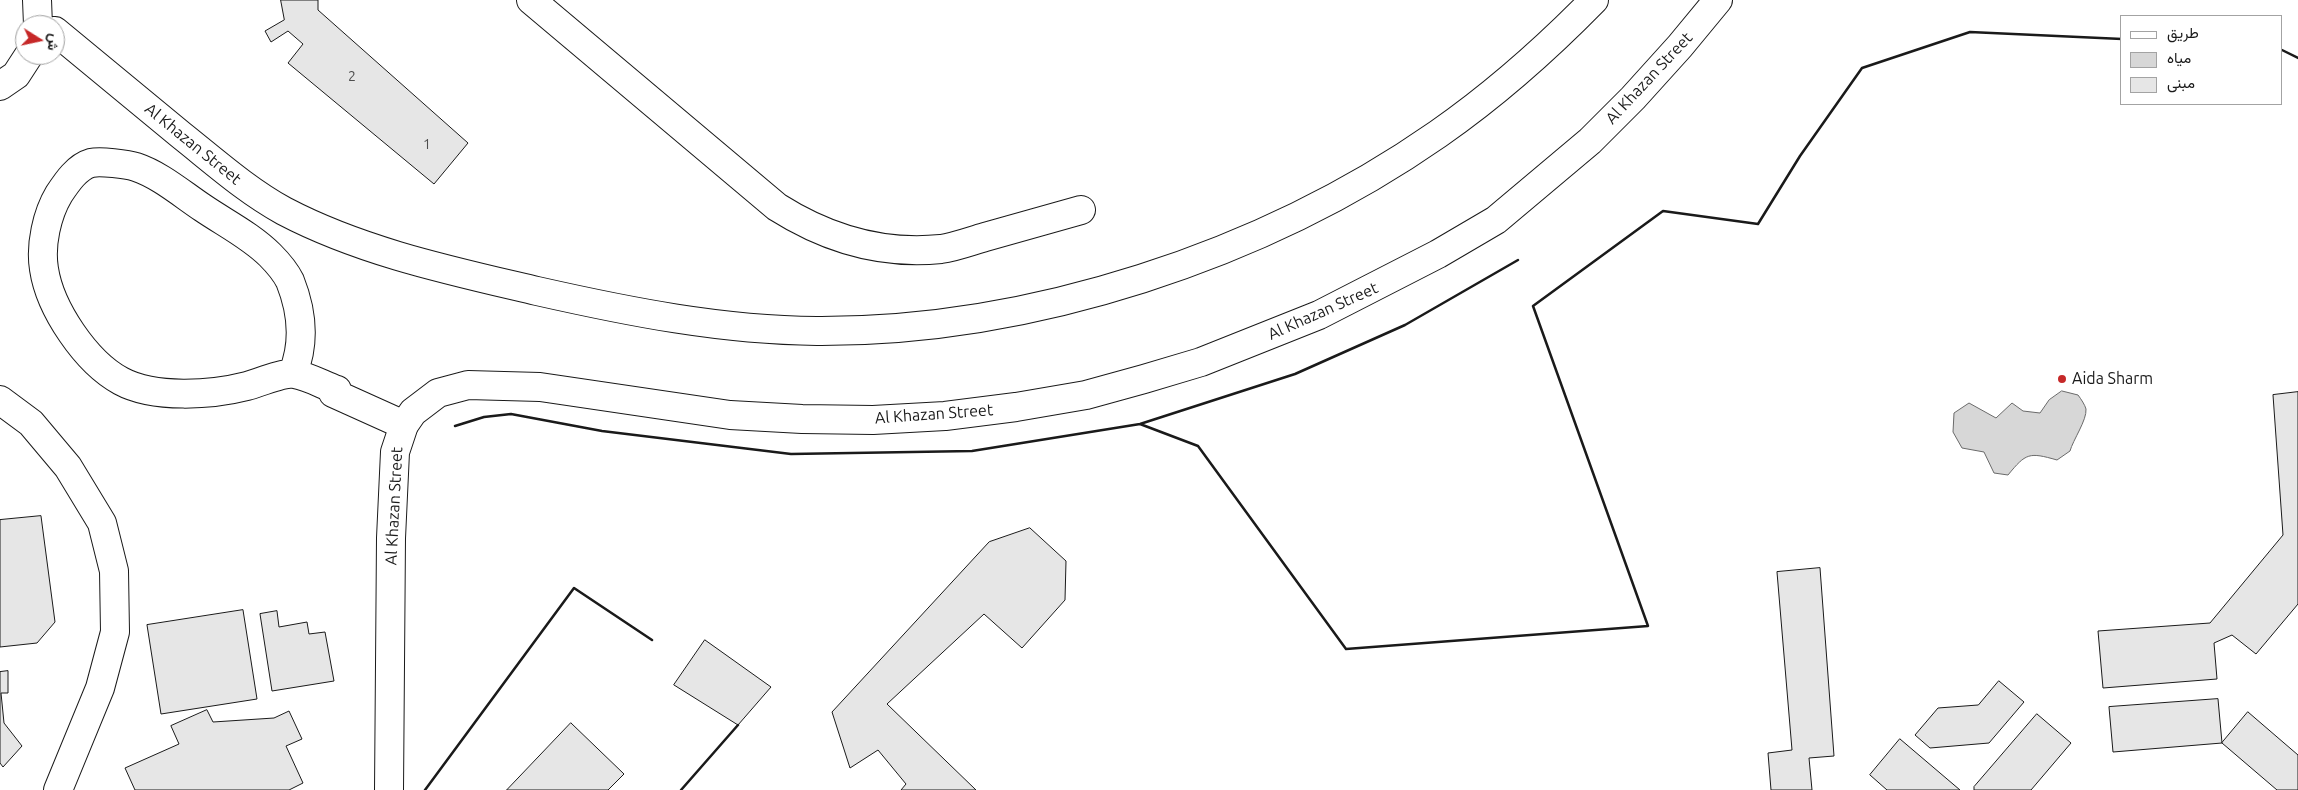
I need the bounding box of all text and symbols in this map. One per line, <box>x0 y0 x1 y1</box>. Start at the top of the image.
north arrow <box>15 15 65 65</box>
legend <box>2120 15 2283 105</box>
text: طريق <box>2167 24 2199 41</box>
street label: Al Khazan Street <box>1602 28 1696 128</box>
text: ش <box>44 33 63 52</box>
text: مياه <box>2167 49 2191 66</box>
house number: 2 <box>348 68 356 84</box>
text: مبنى <box>2167 74 2195 91</box>
street label: Al Khazan Street <box>141 99 245 189</box>
house number: 1 <box>423 136 431 152</box>
street label: Al Khazan Street <box>1265 278 1381 344</box>
place label: Aida Sharm <box>2072 369 2153 389</box>
marker: Aida Sharm <box>2056 373 2068 385</box>
street label: Al Khazan Street <box>874 400 994 428</box>
street label: Al Khazan Street <box>381 446 407 566</box>

